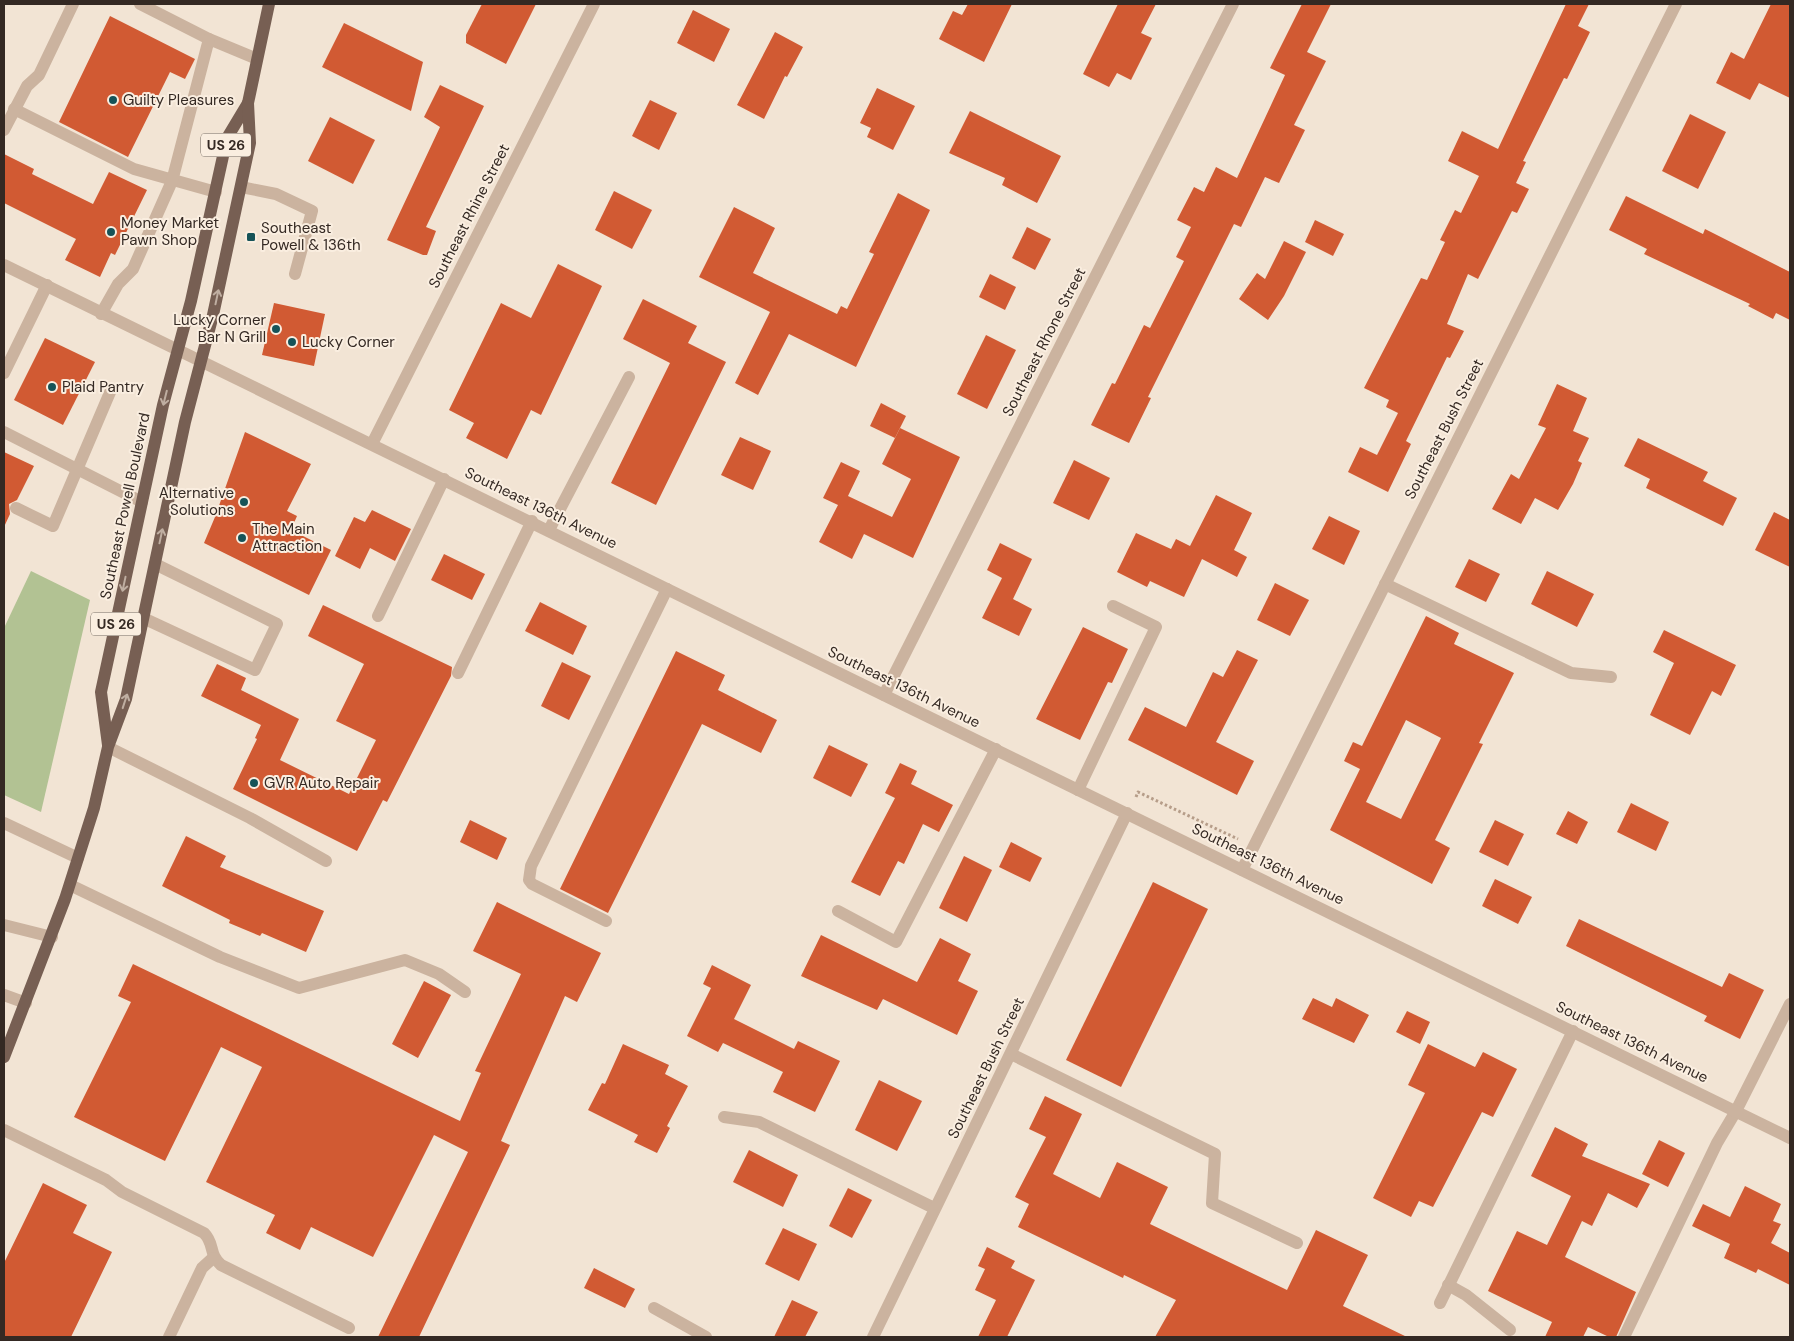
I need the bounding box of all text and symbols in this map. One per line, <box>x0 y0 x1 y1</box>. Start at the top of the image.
place label: Guilty Pleasures <box>123 90 234 110</box>
marker: Guilty Pleasures <box>107 94 119 106</box>
road number: US 26 <box>201 134 251 156</box>
street label: Southeast Rhine Street <box>424 140 514 291</box>
place label: Money Market Pawn Shop <box>121 213 219 250</box>
place label: Southeast Powell & 136th <box>261 218 361 255</box>
marker: Money Market Pawn Shop <box>105 226 117 238</box>
marker: Southeast Powell & 136th <box>245 231 257 243</box>
street label: Southeast Rhone Street <box>998 264 1090 420</box>
one-way arrow <box>213 290 222 306</box>
place label: Lucky Corner Bar N Grill <box>173 310 266 347</box>
marker: Lucky Corner Bar N Grill <box>270 323 282 335</box>
place label: Lucky Corner <box>302 332 395 352</box>
marker: Lucky Corner <box>286 336 298 348</box>
street label: Southeast Bush Street <box>1400 355 1488 502</box>
place label: Plaid Pantry <box>62 377 145 397</box>
marker: Plaid Pantry <box>46 381 58 393</box>
one-way arrow <box>160 389 169 405</box>
street label: Southeast Powell Boulevard <box>95 411 155 601</box>
street label: Southeast 136th Avenue <box>462 462 620 554</box>
place label: Alternative Solutions <box>159 483 234 520</box>
marker: Alternative Solutions <box>238 496 250 508</box>
place label: The Main Attraction <box>252 519 322 556</box>
one-way arrow <box>156 528 166 544</box>
marker: The Main Attraction <box>236 532 248 544</box>
one-way arrow <box>119 576 128 592</box>
road number: US 26 <box>91 612 141 636</box>
street label: Southeast 136th Avenue <box>825 641 983 733</box>
one-way arrow <box>120 693 130 709</box>
place label: GVR Auto Repair <box>264 773 379 793</box>
marker: GVR Auto Repair <box>248 777 260 789</box>
street label: Southeast 136th Avenue <box>1189 818 1347 910</box>
street label: Southeast Bush Street <box>943 994 1029 1142</box>
street label: Southeast 136th Avenue <box>1553 996 1711 1088</box>

